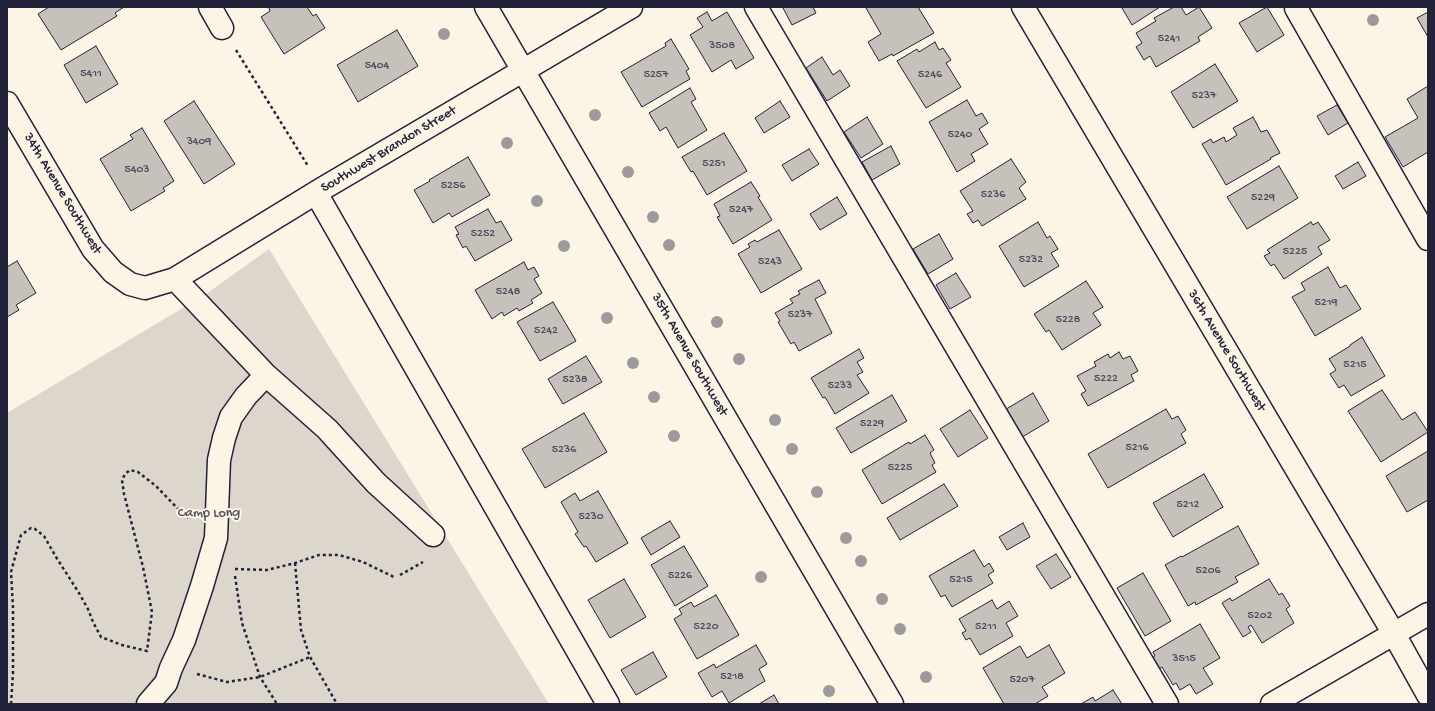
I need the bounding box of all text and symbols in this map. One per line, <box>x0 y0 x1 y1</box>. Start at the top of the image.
house number: 5241 <box>1158 32 1180 46</box>
house number: 3508 <box>709 39 735 53</box>
house number: 5404 <box>365 59 389 73</box>
house number: 5411 <box>80 67 102 81</box>
house number: 5257 <box>644 68 668 82</box>
house number: 5246 <box>918 68 942 82</box>
house number: 5237 <box>1192 89 1216 103</box>
street label: Southwest Brandon Street <box>318 103 460 197</box>
house number: 5240 <box>948 128 972 142</box>
street label: 34th Avenue Southwest <box>19 130 105 258</box>
house number: 3409 <box>187 135 211 149</box>
house number: 5251 <box>702 157 726 171</box>
house number: 5403 <box>124 163 150 177</box>
house number: 5256 <box>441 179 465 193</box>
house number: 5236 <box>981 188 1005 202</box>
house number: 5229 <box>1251 191 1275 205</box>
house number: 5247 <box>729 203 753 217</box>
house number: 5252 <box>471 227 495 241</box>
house number: 5225 <box>1283 245 1307 259</box>
house number: 5232 <box>1019 253 1043 267</box>
house number: 5243 <box>758 255 782 269</box>
house number: 5248 <box>496 285 520 299</box>
street label: 36th Avenue Southwest <box>1183 287 1269 415</box>
street label: 35th Avenue Southwest <box>647 291 731 419</box>
house number: 5219 <box>1314 296 1338 310</box>
house number: 5237 <box>788 308 812 322</box>
house number: 5228 <box>1056 313 1080 327</box>
house number: 5242 <box>534 324 558 338</box>
house number: 5215 <box>1343 358 1367 372</box>
house number: 5222 <box>1094 372 1118 386</box>
house number: 5238 <box>563 373 587 387</box>
house number: 5233 <box>828 379 852 393</box>
house number: 5229 <box>860 417 884 431</box>
house number: 5216 <box>1125 441 1149 455</box>
house number: 5236 <box>552 443 576 457</box>
house number: 5225 <box>888 461 912 475</box>
house number: 5212 <box>1177 498 1199 512</box>
park label: Camp Long <box>178 506 240 522</box>
house number: 5230 <box>578 510 604 524</box>
house number: 5206 <box>1195 564 1221 578</box>
house number: 5226 <box>668 569 692 583</box>
house number: 5215 <box>949 573 973 587</box>
house number: 5202 <box>1248 609 1272 623</box>
house number: 5220 <box>694 620 718 634</box>
house number: 5211 <box>975 620 997 634</box>
house number: 3515 <box>1172 652 1196 666</box>
house number: 5218 <box>720 670 744 684</box>
house number: 5207 <box>1009 673 1035 687</box>

